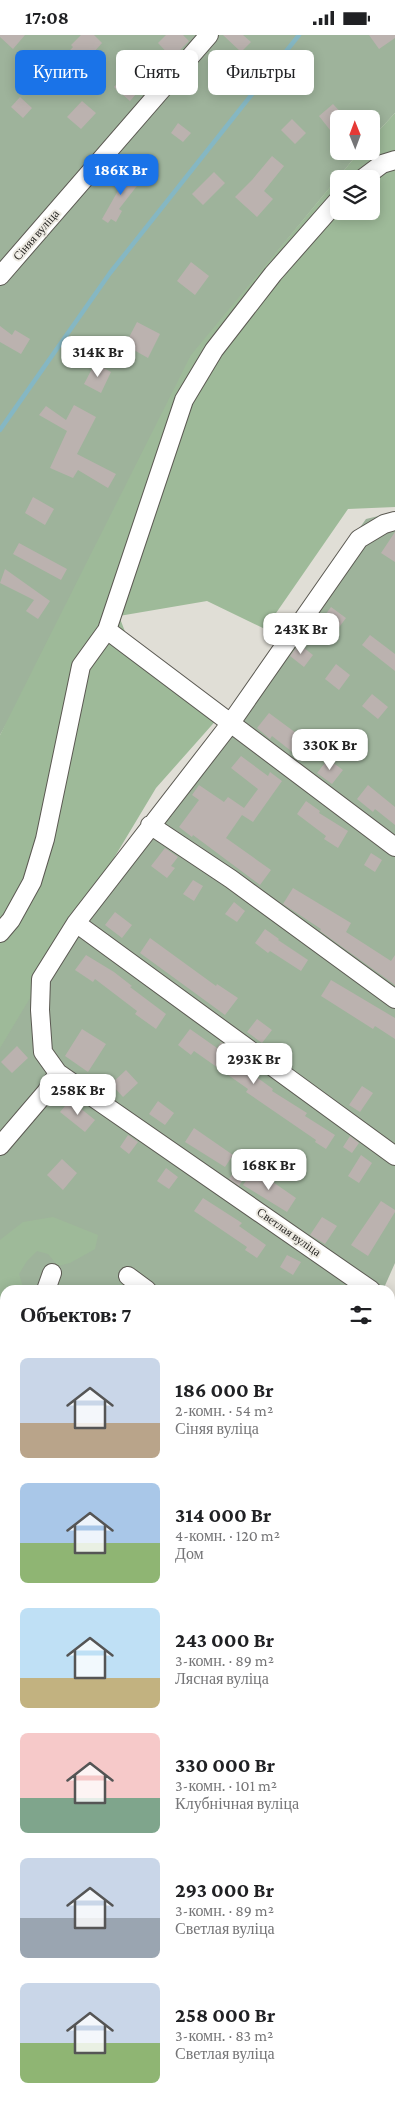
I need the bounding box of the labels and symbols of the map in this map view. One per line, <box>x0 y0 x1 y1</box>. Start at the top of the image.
north arrow <box>330 110 380 160</box>
pin: 186K Br <box>75 154 167 196</box>
street label: Сіняя вуліца <box>10 206 62 263</box>
pin: 314K Br <box>52 335 144 378</box>
pin: 243K Br <box>255 613 347 655</box>
pin: 330K Br <box>284 729 376 771</box>
pin: 293K Br <box>208 1043 300 1085</box>
pin: 258K Br <box>32 1073 124 1116</box>
pin: 168K Br <box>223 1149 315 1191</box>
street label: Светлая вуліца <box>254 1205 324 1260</box>

